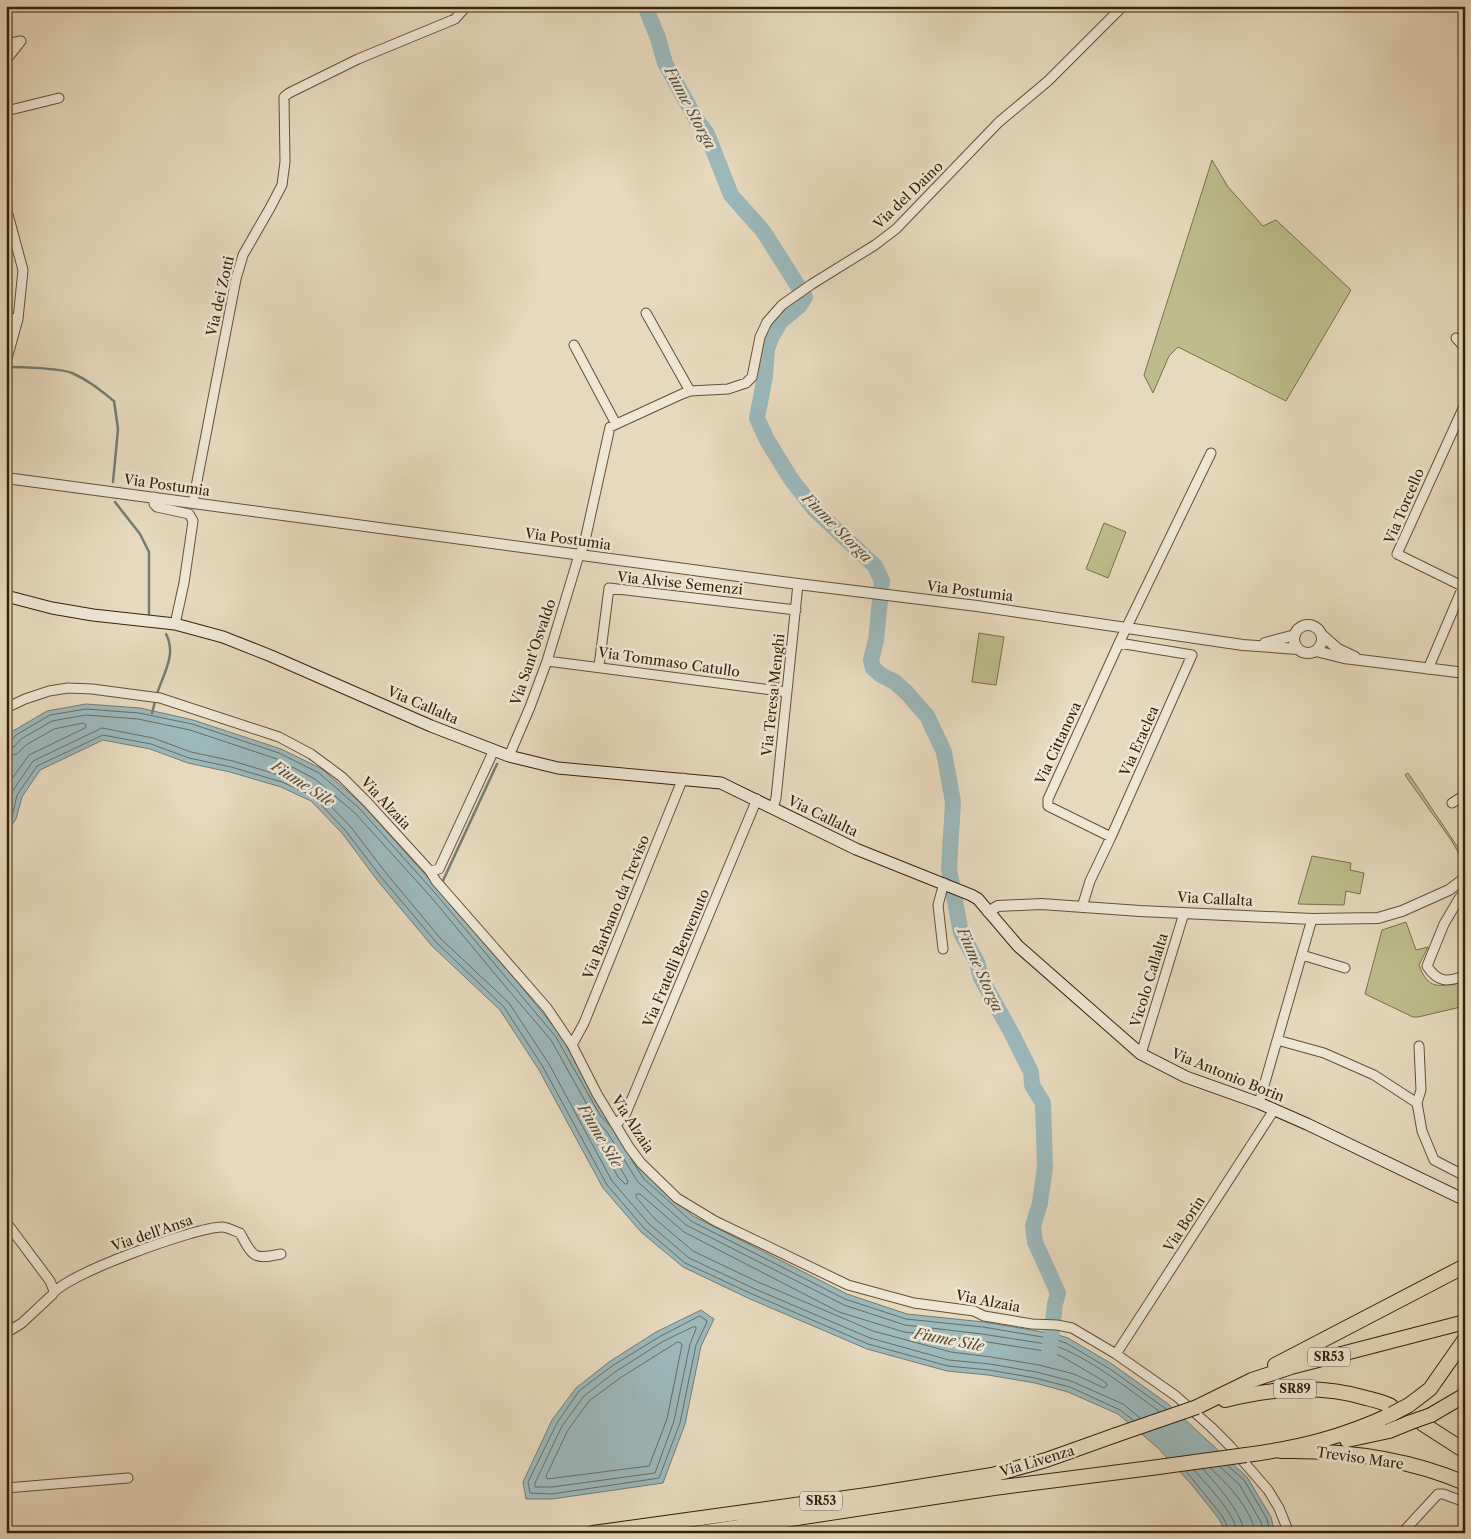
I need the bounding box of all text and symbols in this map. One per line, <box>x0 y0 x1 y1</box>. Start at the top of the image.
water label: Fiume Storga <box>660 62 720 152</box>
street label: Via del Daino <box>869 157 947 233</box>
street label: Via dei Zotti <box>202 254 238 339</box>
street label: Via Torcello <box>1380 465 1428 547</box>
street label: Via Postumia <box>122 470 212 500</box>
water label: Fiume Storga <box>798 488 876 567</box>
street label: Via Postumia <box>523 524 613 554</box>
street label: Via Alvise Semenzi <box>615 567 744 599</box>
street label: Via Postumia <box>925 577 1015 605</box>
street label: Via Sant'Osvaldo <box>506 596 560 708</box>
street label: Via Teresa Menghi <box>757 633 788 758</box>
street label: Via Tommaso Catullo <box>596 643 741 681</box>
street label: Via Callalta <box>384 682 462 728</box>
street label: Via Cittanova <box>1031 698 1085 788</box>
street label: Via Eraclea <box>1115 703 1163 780</box>
water label: Fiume Sile <box>267 756 339 811</box>
street label: Via Alzaia <box>356 772 415 834</box>
street label: Via Callalta <box>784 791 862 841</box>
street label: Via Barbano da Treviso <box>578 832 653 983</box>
street label: Via Fratelli Benvenuto <box>638 886 713 1031</box>
street label: Via Callalta <box>1176 888 1254 910</box>
water label: Fiume Storga <box>953 924 1008 1015</box>
street label: Vicolo Callalta <box>1126 930 1172 1030</box>
street label: Via Antonio Borin <box>1168 1044 1287 1106</box>
street label: Via Alzaia <box>607 1091 659 1157</box>
water label: Fiume Sile <box>573 1100 627 1172</box>
street label: Via Borin <box>1159 1193 1209 1256</box>
street label: Via dell'Ansa <box>108 1210 196 1256</box>
street label: Via Alzaia <box>953 1286 1022 1316</box>
water label: Fiume Sile <box>911 1323 987 1356</box>
road number: SR53 <box>1308 1348 1350 1366</box>
road number: SR89 <box>1274 1380 1316 1398</box>
street label: Via Livenza <box>997 1441 1077 1481</box>
street label: Treviso Mare <box>1315 1443 1405 1473</box>
road number: SR53 <box>800 1492 842 1510</box>

